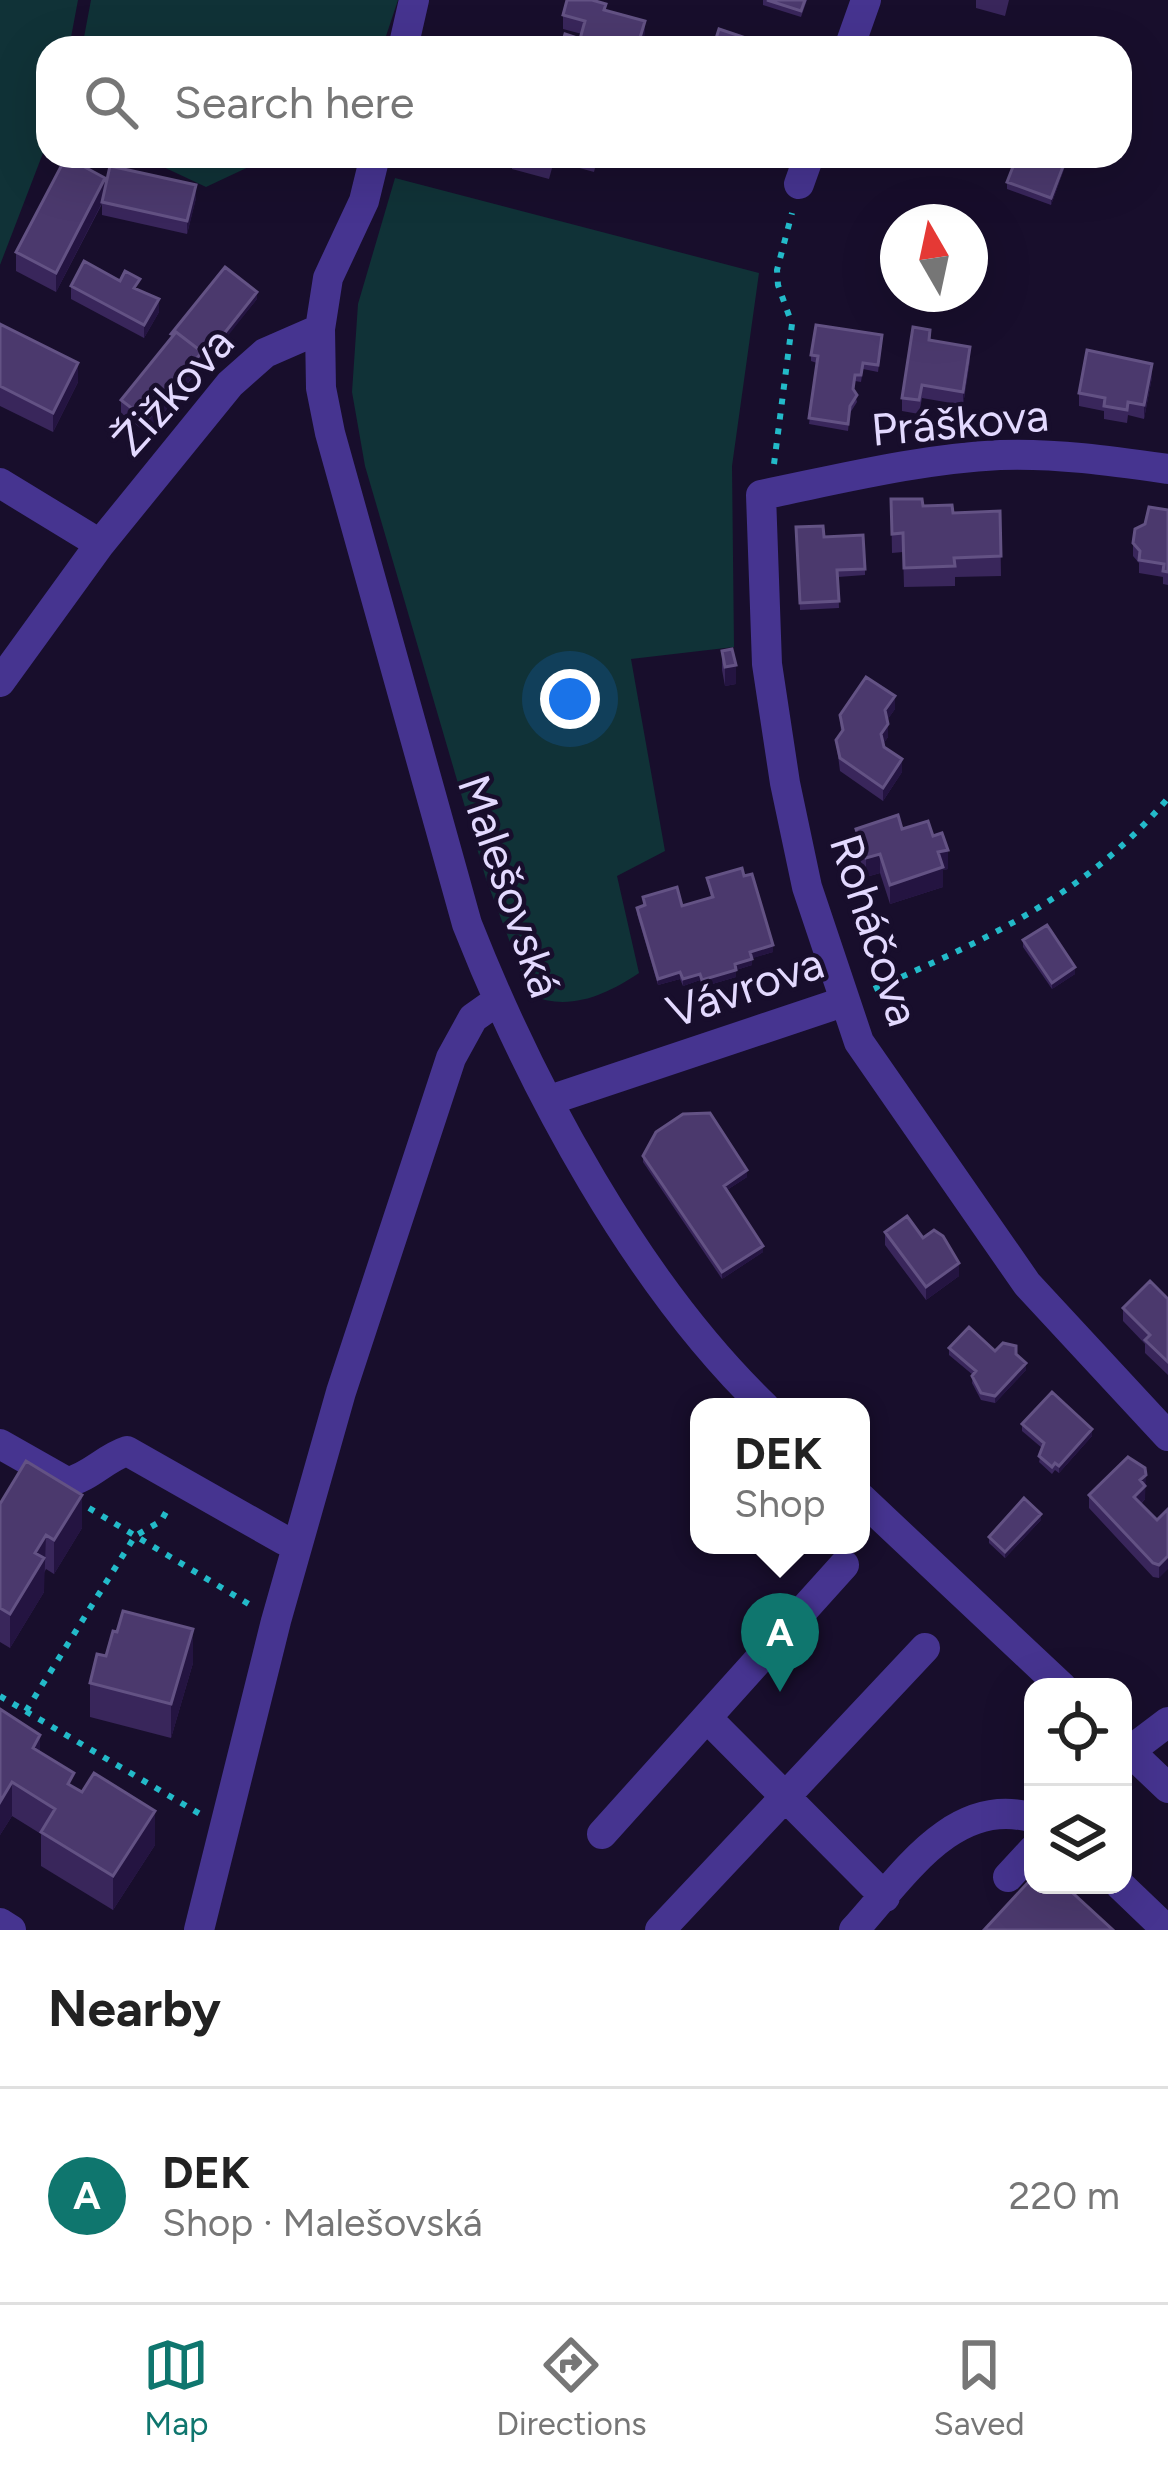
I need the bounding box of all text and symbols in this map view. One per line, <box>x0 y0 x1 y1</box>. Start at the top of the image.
search box <box>36 36 1132 168</box>
icon: search <box>78 69 144 135</box>
text: Search here <box>174 75 414 129</box>
north arrow <box>880 204 988 312</box>
street label: Žižkova <box>101 316 245 466</box>
street label: Práškova <box>869 387 1051 457</box>
your location <box>540 669 600 729</box>
street label: Malešovská <box>447 768 573 1004</box>
street label: Roháčova <box>819 828 931 1032</box>
street label: Vávrova <box>660 935 830 1039</box>
popup <box>690 1398 870 1554</box>
text: DEK <box>734 1426 822 1480</box>
text: Shop <box>734 1480 826 1527</box>
pin: A <box>741 1593 819 1692</box>
map controls <box>1024 1678 1132 1894</box>
button: locate <box>1024 1678 1132 1786</box>
button: layers <box>1024 1786 1132 1894</box>
text: Nearby <box>48 1978 221 2039</box>
text: DEK <box>162 2145 250 2199</box>
text: A <box>73 2172 101 2219</box>
text: 220 m <box>1009 2172 1120 2219</box>
text: Shop · Malešovská <box>162 2199 483 2246</box>
tab: Map <box>143 2332 209 2443</box>
tab: Directions <box>496 2332 647 2443</box>
tab: Saved <box>934 2332 1025 2443</box>

